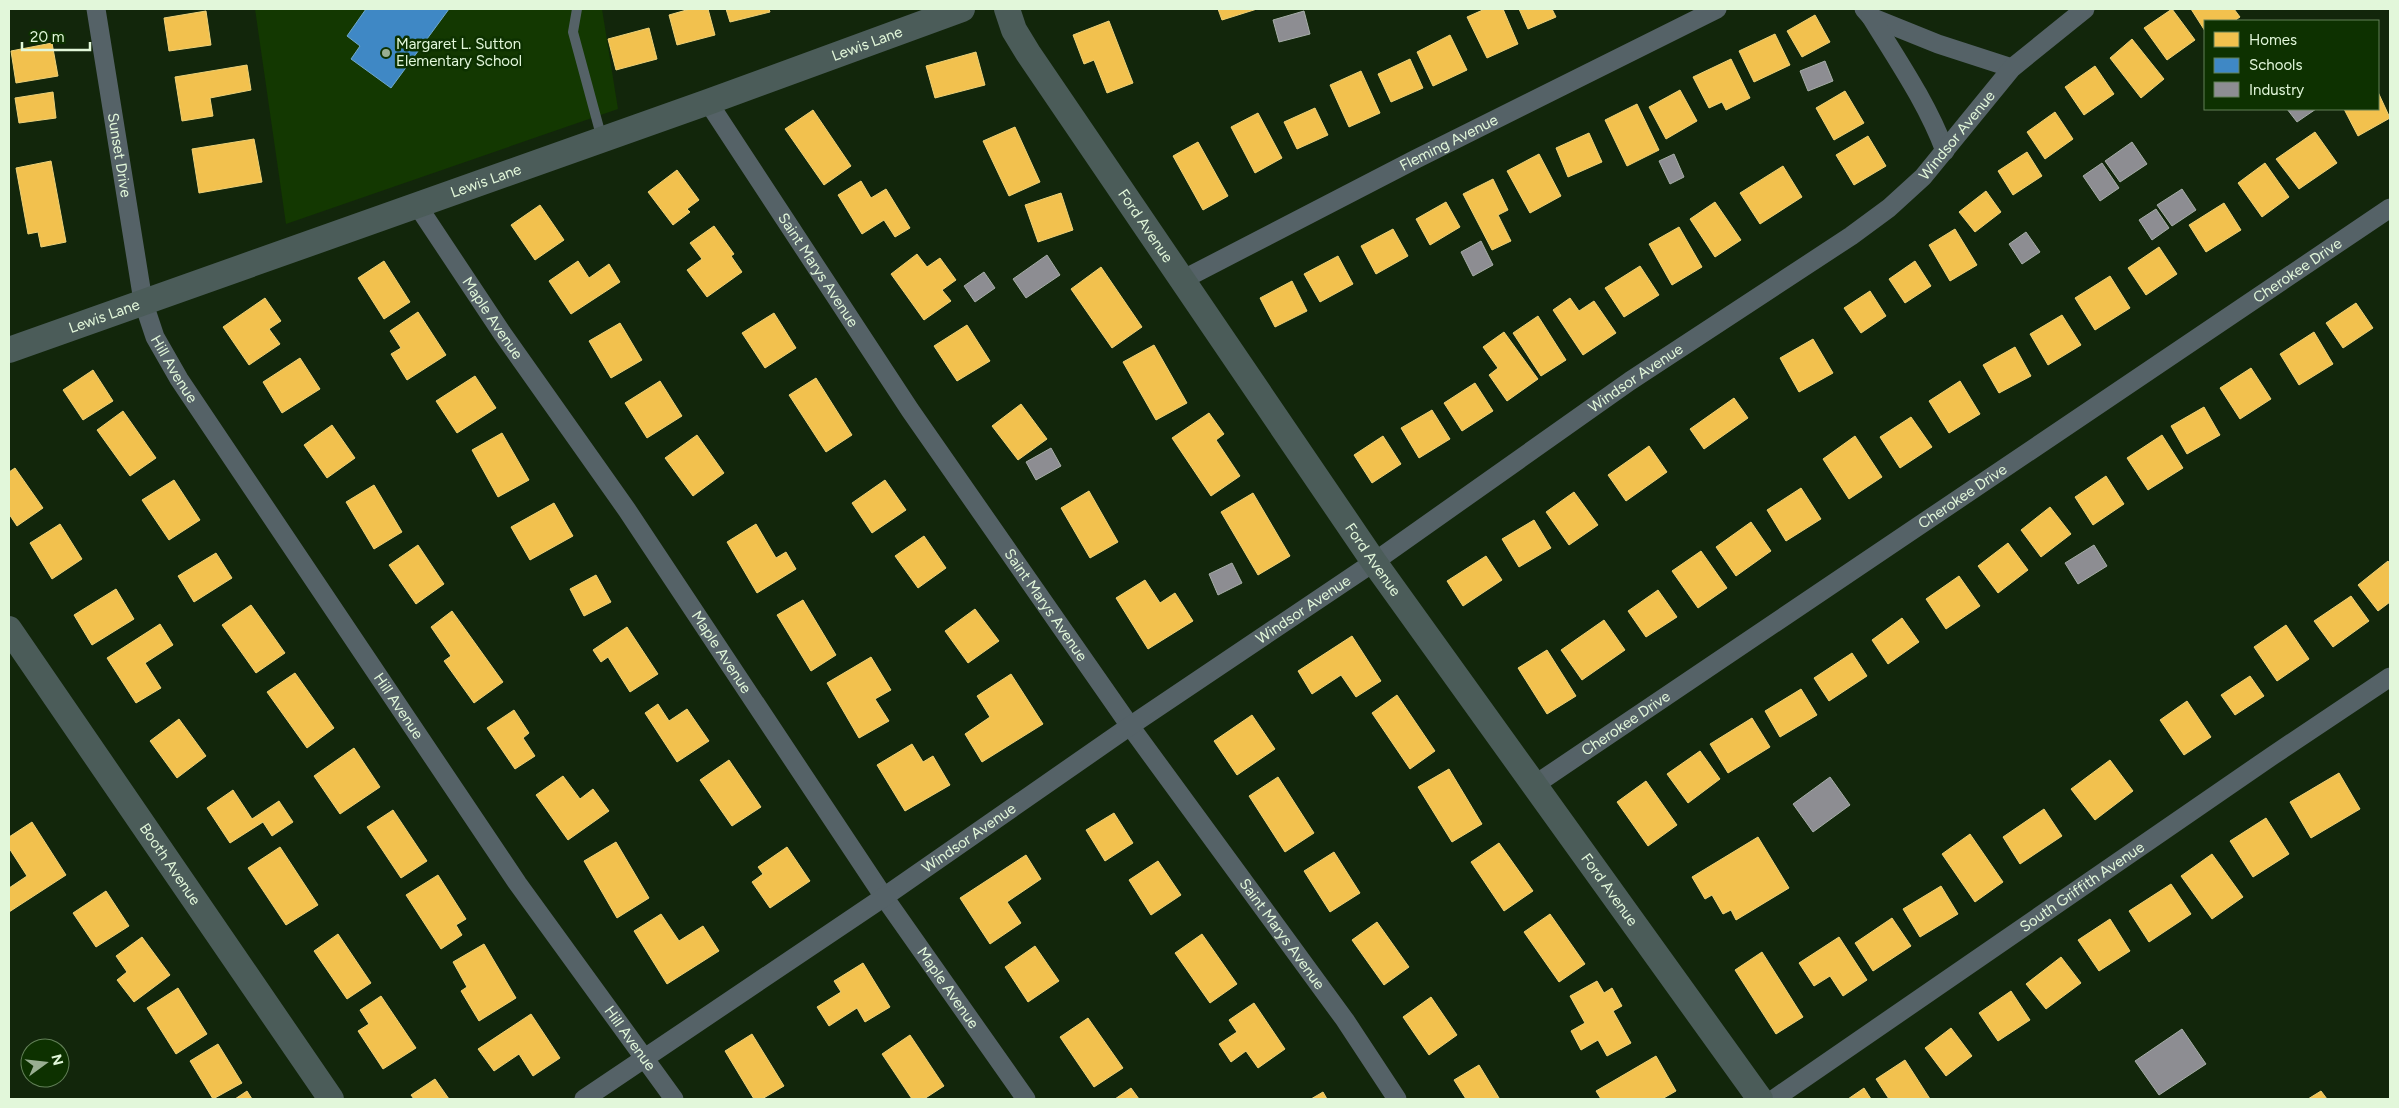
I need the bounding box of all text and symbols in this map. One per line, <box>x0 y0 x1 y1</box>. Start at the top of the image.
scale bar <box>22 20 90 52</box>
legend <box>2204 20 2379 110</box>
street label: Lewis Lane <box>829 23 905 65</box>
text: 20 m <box>30 28 64 46</box>
text: Homes <box>2249 31 2297 49</box>
place label: Margaret L. Sutton Elementary School <box>396 35 522 70</box>
marker: Margaret L. Sutton Elementary School <box>380 47 392 59</box>
text: Schools <box>2249 56 2302 74</box>
text: Industry <box>2249 81 2304 99</box>
street label: Windsor Avenue <box>1915 87 1999 184</box>
street label: Fleming Avenue <box>1397 111 1501 175</box>
street label: Sunset Drive <box>104 112 135 199</box>
street label: Lewis Lane <box>448 160 524 202</box>
street label: Ford Avenue <box>1114 186 1177 266</box>
street label: Saint Marys Avenue <box>774 210 862 331</box>
street label: Cherokee Drive <box>2250 234 2345 307</box>
street label: Maple Avenue <box>458 274 527 363</box>
street label: Lewis Lane <box>66 295 142 337</box>
street label: Hill Avenue <box>147 332 201 406</box>
street label: Windsor Avenue <box>1585 340 1686 417</box>
street label: Cherokee Drive <box>1915 460 2010 533</box>
street label: Ford Avenue <box>1341 520 1405 600</box>
street label: Saint Marys Avenue <box>1000 545 1091 665</box>
street label: Windsor Avenue <box>1252 571 1354 648</box>
street label: Maple Avenue <box>688 608 755 697</box>
street label: Hill Avenue <box>370 670 427 743</box>
street label: Cherokee Drive <box>1578 687 1674 760</box>
street label: Windsor Avenue <box>918 799 1019 877</box>
street label: Booth Avenue <box>136 820 204 908</box>
street label: South Griffith Avenue <box>2016 838 2148 936</box>
street label: Ford Avenue <box>1577 850 1642 929</box>
street label: Saint Marys Avenue <box>1236 875 1329 993</box>
street label: Maple Avenue <box>913 944 983 1032</box>
street label: Hill Avenue <box>600 1002 660 1074</box>
north arrow <box>20 1038 70 1088</box>
text: N <box>47 1052 67 1067</box>

